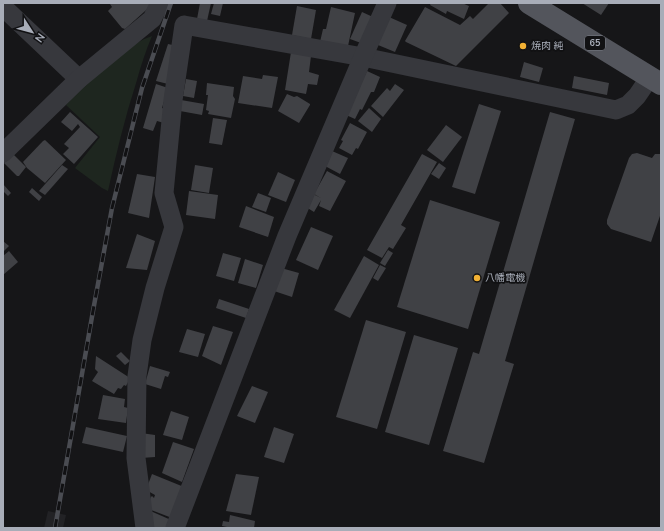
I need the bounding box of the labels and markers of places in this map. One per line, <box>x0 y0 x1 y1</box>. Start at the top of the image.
place label: 焼肉 純 <box>531 39 564 53</box>
marker: 焼肉 純 <box>518 41 528 51</box>
place label: 八幡電機 <box>485 271 525 285</box>
marker: 八幡電機 <box>472 273 482 283</box>

